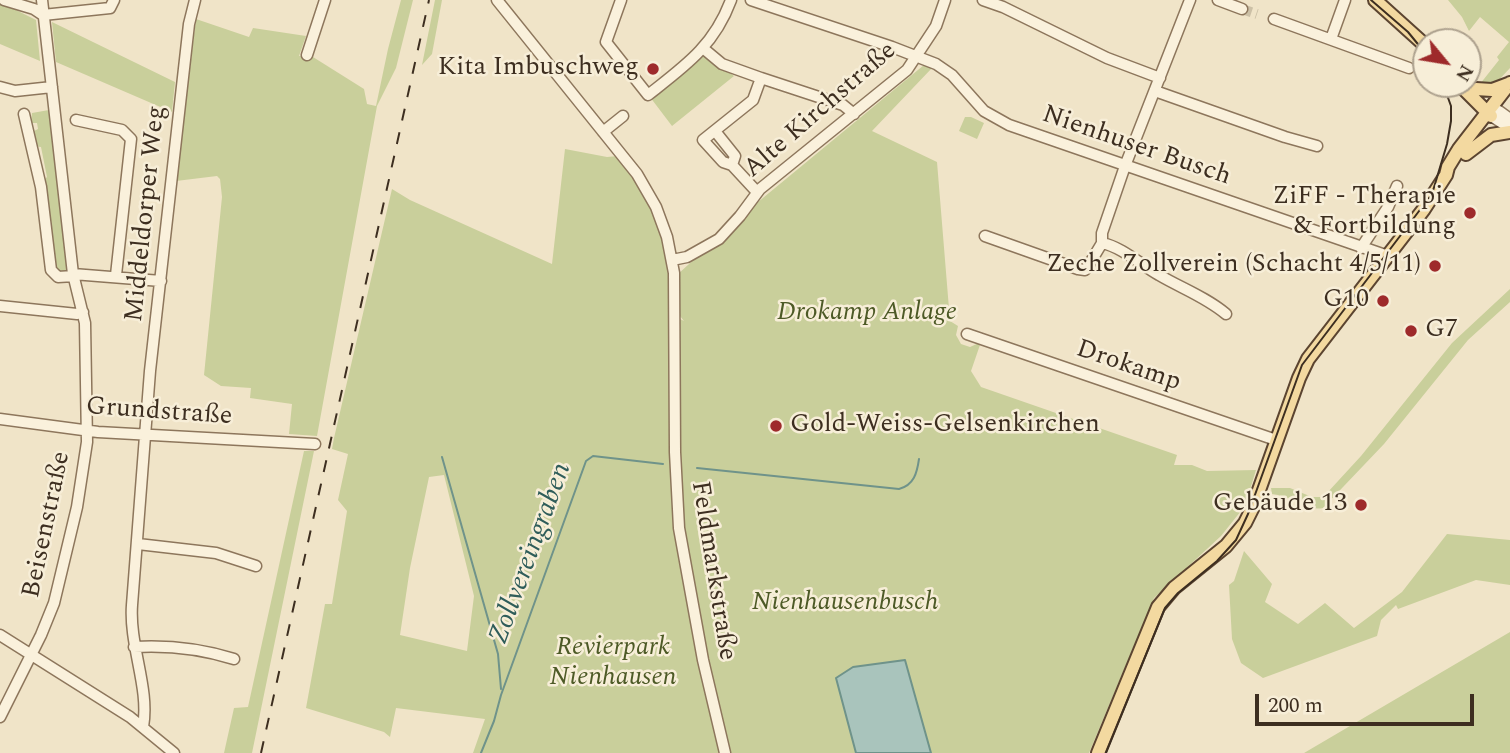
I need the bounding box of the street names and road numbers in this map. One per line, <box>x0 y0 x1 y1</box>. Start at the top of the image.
street label: Alte Kirchstraße <box>738 36 904 186</box>
street label: Nienhuser Busch <box>1038 100 1234 194</box>
street label: Middeldorper Weg <box>120 104 174 324</box>
street label: Drokamp <box>1072 335 1184 399</box>
street label: Grundstraße <box>85 392 233 434</box>
street label: Beisenstraße <box>17 449 79 601</box>
street label: Feldmarkstraße <box>682 479 742 663</box>

